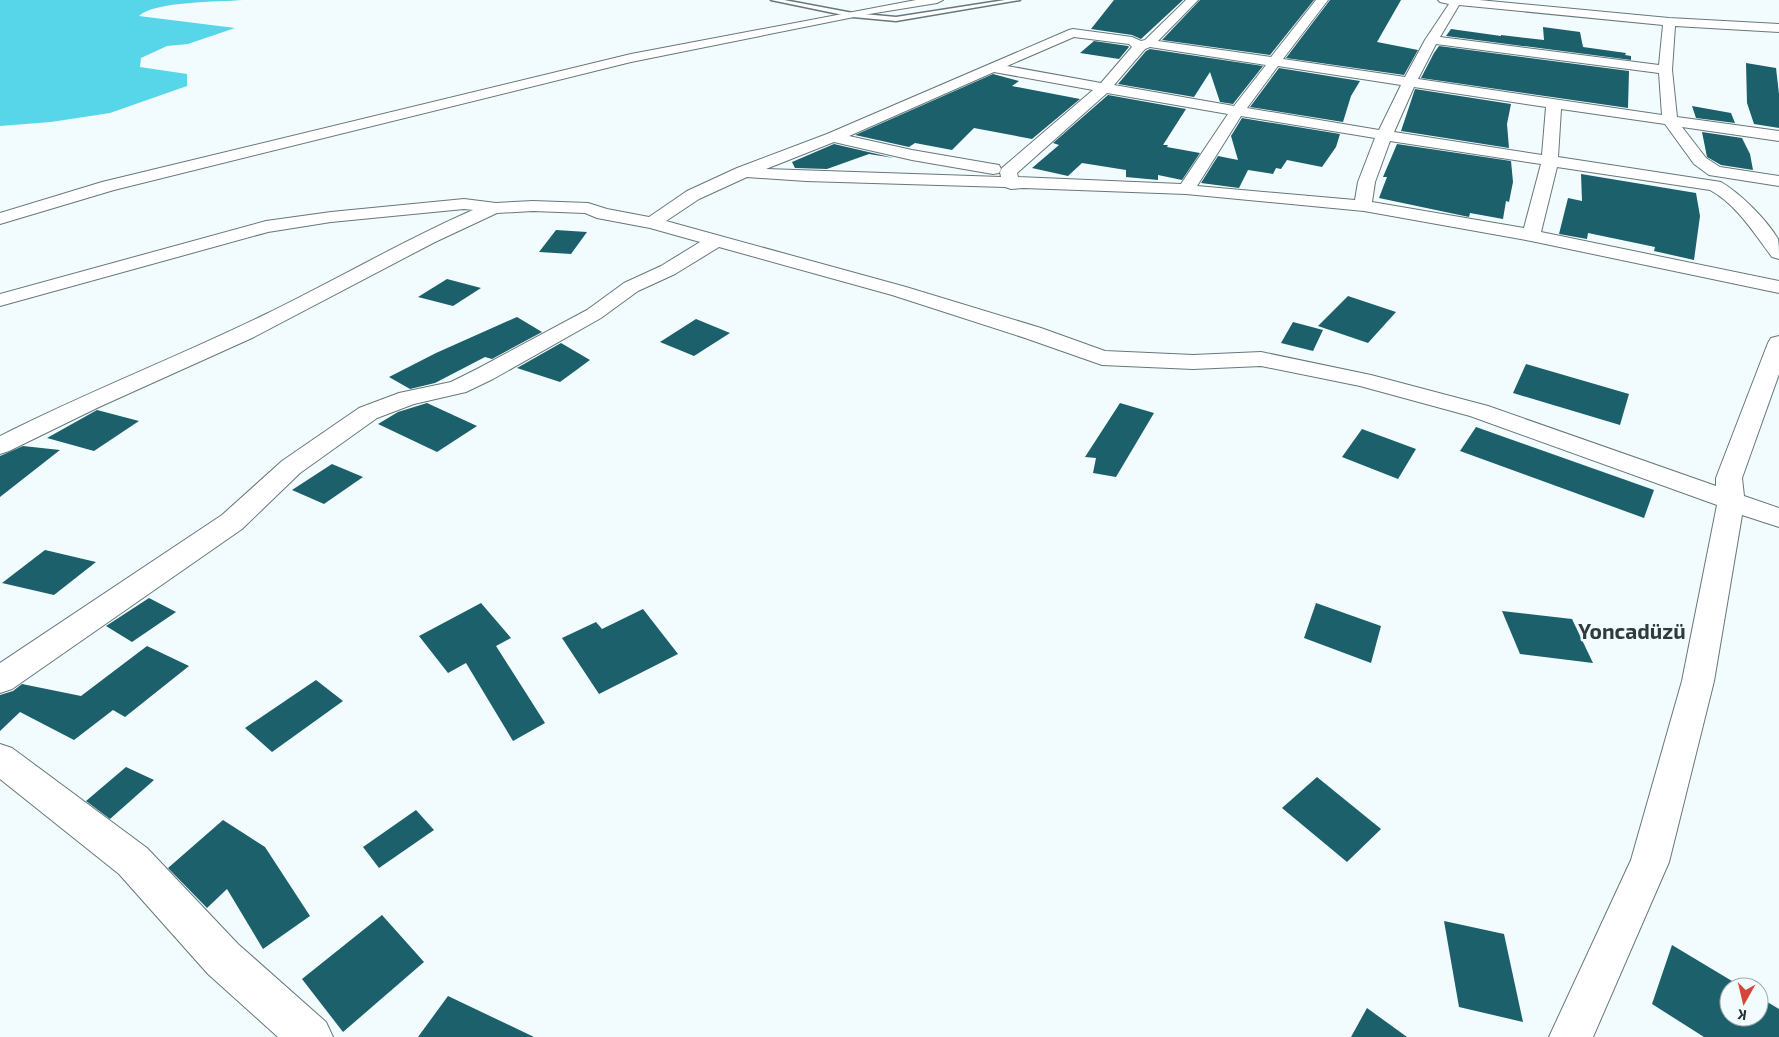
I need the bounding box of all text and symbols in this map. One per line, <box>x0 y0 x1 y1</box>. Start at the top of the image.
district label: Yoncadüzü <box>1578 618 1686 643</box>
north arrow <box>1719 977 1769 1027</box>
text: K <box>1736 1006 1748 1024</box>

